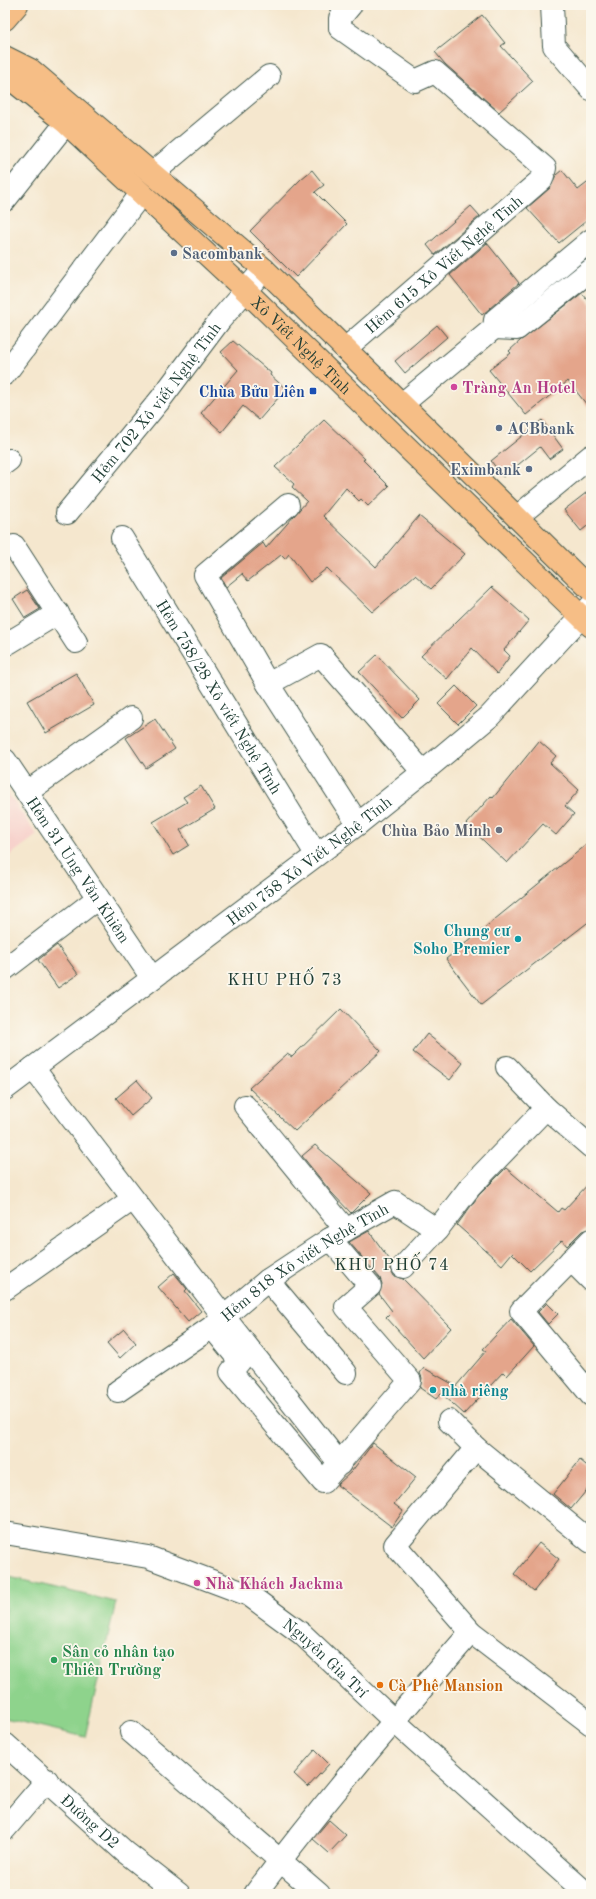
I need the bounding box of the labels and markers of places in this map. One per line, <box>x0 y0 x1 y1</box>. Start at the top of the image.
place label: Sacombank <box>182 247 263 263</box>
marker: Sacombank <box>169 248 179 258</box>
place label: Tràng An Hotel <box>462 381 576 397</box>
marker: Tràng An Hotel <box>449 382 459 392</box>
place label: Chùa Bửu Liên <box>199 385 305 401</box>
marker: Chùa Bửu Liên <box>308 386 318 396</box>
place label: ACBbank <box>507 422 575 438</box>
marker: ACBbank <box>494 423 504 433</box>
place label: Eximbank <box>450 463 521 479</box>
marker: Eximbank <box>524 464 534 474</box>
place label: Chùa Bảo Minh <box>381 824 491 840</box>
marker: Chùa Bảo Minh <box>494 825 504 835</box>
place label: Chung cư Soho Premier <box>413 924 511 958</box>
marker: Chung cư Soho Premier <box>513 934 523 944</box>
place label: nhà riêng <box>441 1384 509 1400</box>
marker: nhà riêng <box>428 1385 438 1395</box>
place label: Nhà Khách Jackma <box>205 1577 343 1593</box>
marker: Nhà Khách Jackma <box>192 1578 202 1588</box>
place label: Sân cỏ nhân tạo Thiên Trường <box>62 1645 175 1679</box>
marker: Sân cỏ nhân tạo Thiên Trường <box>49 1655 59 1665</box>
place label: Cà Phê Mansion <box>388 1679 503 1695</box>
marker: Cà Phê Mansion <box>375 1680 385 1690</box>

